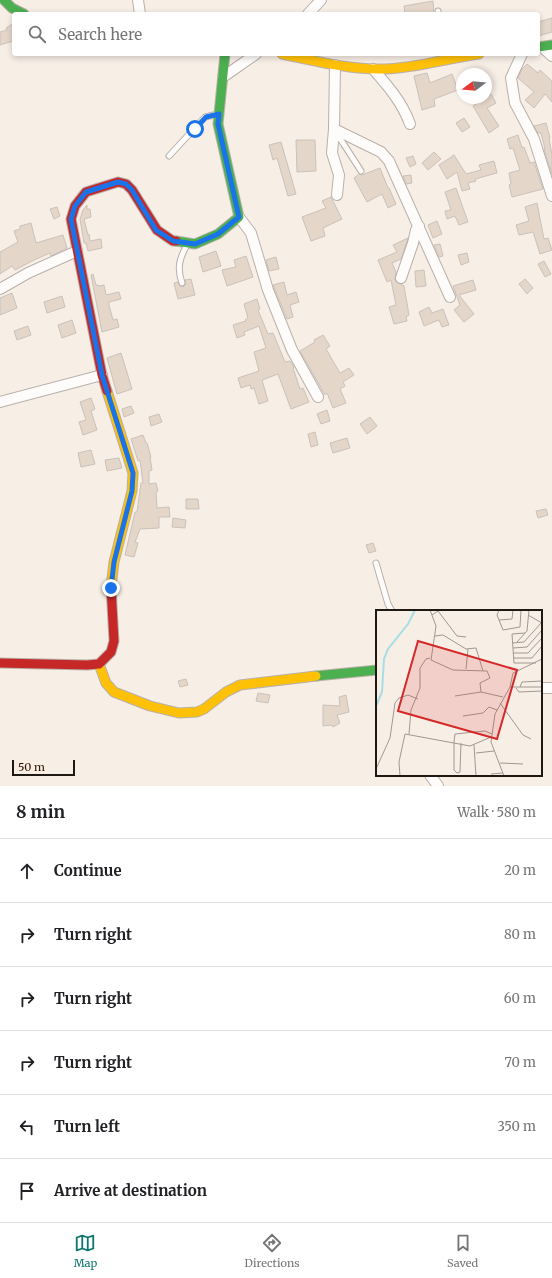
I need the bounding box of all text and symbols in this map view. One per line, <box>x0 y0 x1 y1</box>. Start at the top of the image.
search box <box>12 12 540 56</box>
icon: search <box>26 23 48 45</box>
text: Search here <box>58 25 142 44</box>
north arrow <box>456 68 492 104</box>
route start <box>186 120 204 138</box>
route end <box>102 579 120 597</box>
inset map <box>376 610 542 776</box>
scale bar <box>12 758 75 777</box>
text: 50 m <box>18 760 45 774</box>
text: 8 min <box>16 801 65 823</box>
text: Walk · 580 m <box>457 804 536 821</box>
icon: ahead <box>16 860 38 882</box>
text: Continue <box>54 861 122 880</box>
text: 20 m <box>504 862 536 879</box>
icon: right <box>16 924 38 946</box>
text: Turn right <box>54 925 132 944</box>
text: 80 m <box>504 926 536 943</box>
icon: right <box>16 988 38 1010</box>
text: Turn right <box>54 989 132 1008</box>
text: 60 m <box>504 990 536 1007</box>
icon: right <box>16 1052 38 1074</box>
text: Turn right <box>54 1053 132 1072</box>
text: 70 m <box>505 1054 536 1071</box>
icon: left <box>16 1116 38 1138</box>
text: Turn left <box>54 1117 120 1136</box>
text: 350 m <box>498 1118 536 1135</box>
icon: arrive <box>16 1180 38 1202</box>
text: Arrive at destination <box>54 1181 207 1200</box>
tab: Map <box>74 1232 97 1270</box>
tab: Directions <box>245 1232 300 1270</box>
tab: Saved <box>447 1232 478 1270</box>

